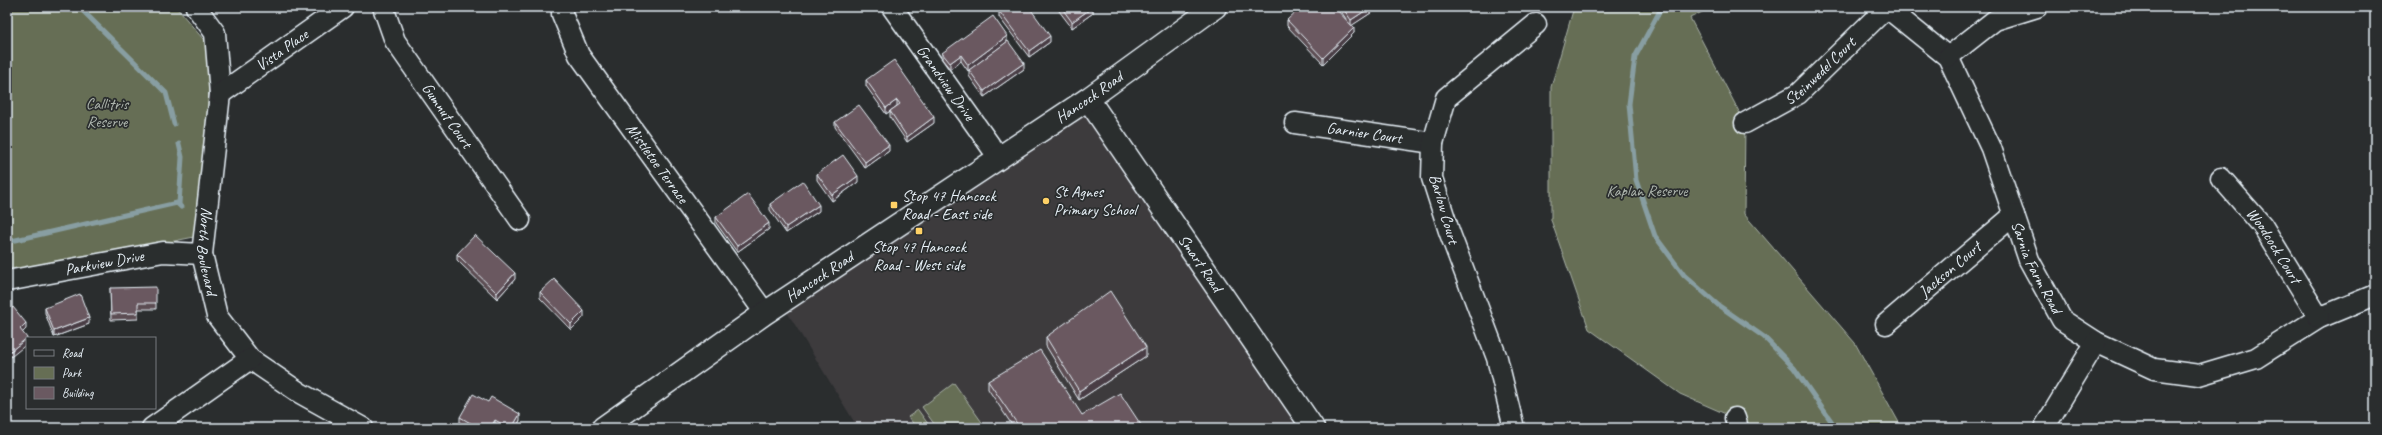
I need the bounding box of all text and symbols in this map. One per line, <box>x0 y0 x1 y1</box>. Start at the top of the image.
street label: Vista Place <box>252 24 314 75</box>
street label: Steinwedel Court <box>1781 32 1861 109</box>
street label: Grandview Drive <box>912 41 980 126</box>
street label: Hancock Road <box>1052 65 1129 128</box>
street label: Gumnut Court <box>417 79 478 154</box>
park label: Callitris Reserve <box>86 94 130 132</box>
street label: Garnier Court <box>1325 118 1405 149</box>
street label: Mistletoe Terrace <box>622 119 694 209</box>
street label: Barlow Court <box>1424 172 1464 248</box>
park label: Kaplan Reserve <box>1606 181 1689 201</box>
place label: St Agnes Primary School <box>1054 182 1140 220</box>
place label: Stop 47 Hancock Road - East side <box>902 186 997 224</box>
marker: St Agnes Primary School <box>1041 196 1051 206</box>
marker: Stop 47 Hancock Road - East side <box>889 200 899 210</box>
street label: Woodcock Court <box>2242 204 2307 289</box>
street label: North Boulevard <box>192 206 222 300</box>
street label: Sarnia Farm Road <box>2007 218 2068 319</box>
marker: Stop 47 Hancock Road - West side <box>914 226 924 236</box>
street label: Smart Road <box>1174 231 1229 298</box>
street label: Jackson Court <box>1914 236 1987 302</box>
place label: Stop 47 Hancock Road - West side <box>872 237 967 275</box>
street label: Parkview Drive <box>63 245 147 280</box>
street label: Hancock Road <box>782 246 860 307</box>
legend <box>26 337 156 409</box>
text: Road <box>62 345 84 361</box>
text: Park <box>62 365 83 381</box>
text: Building <box>62 385 94 401</box>

